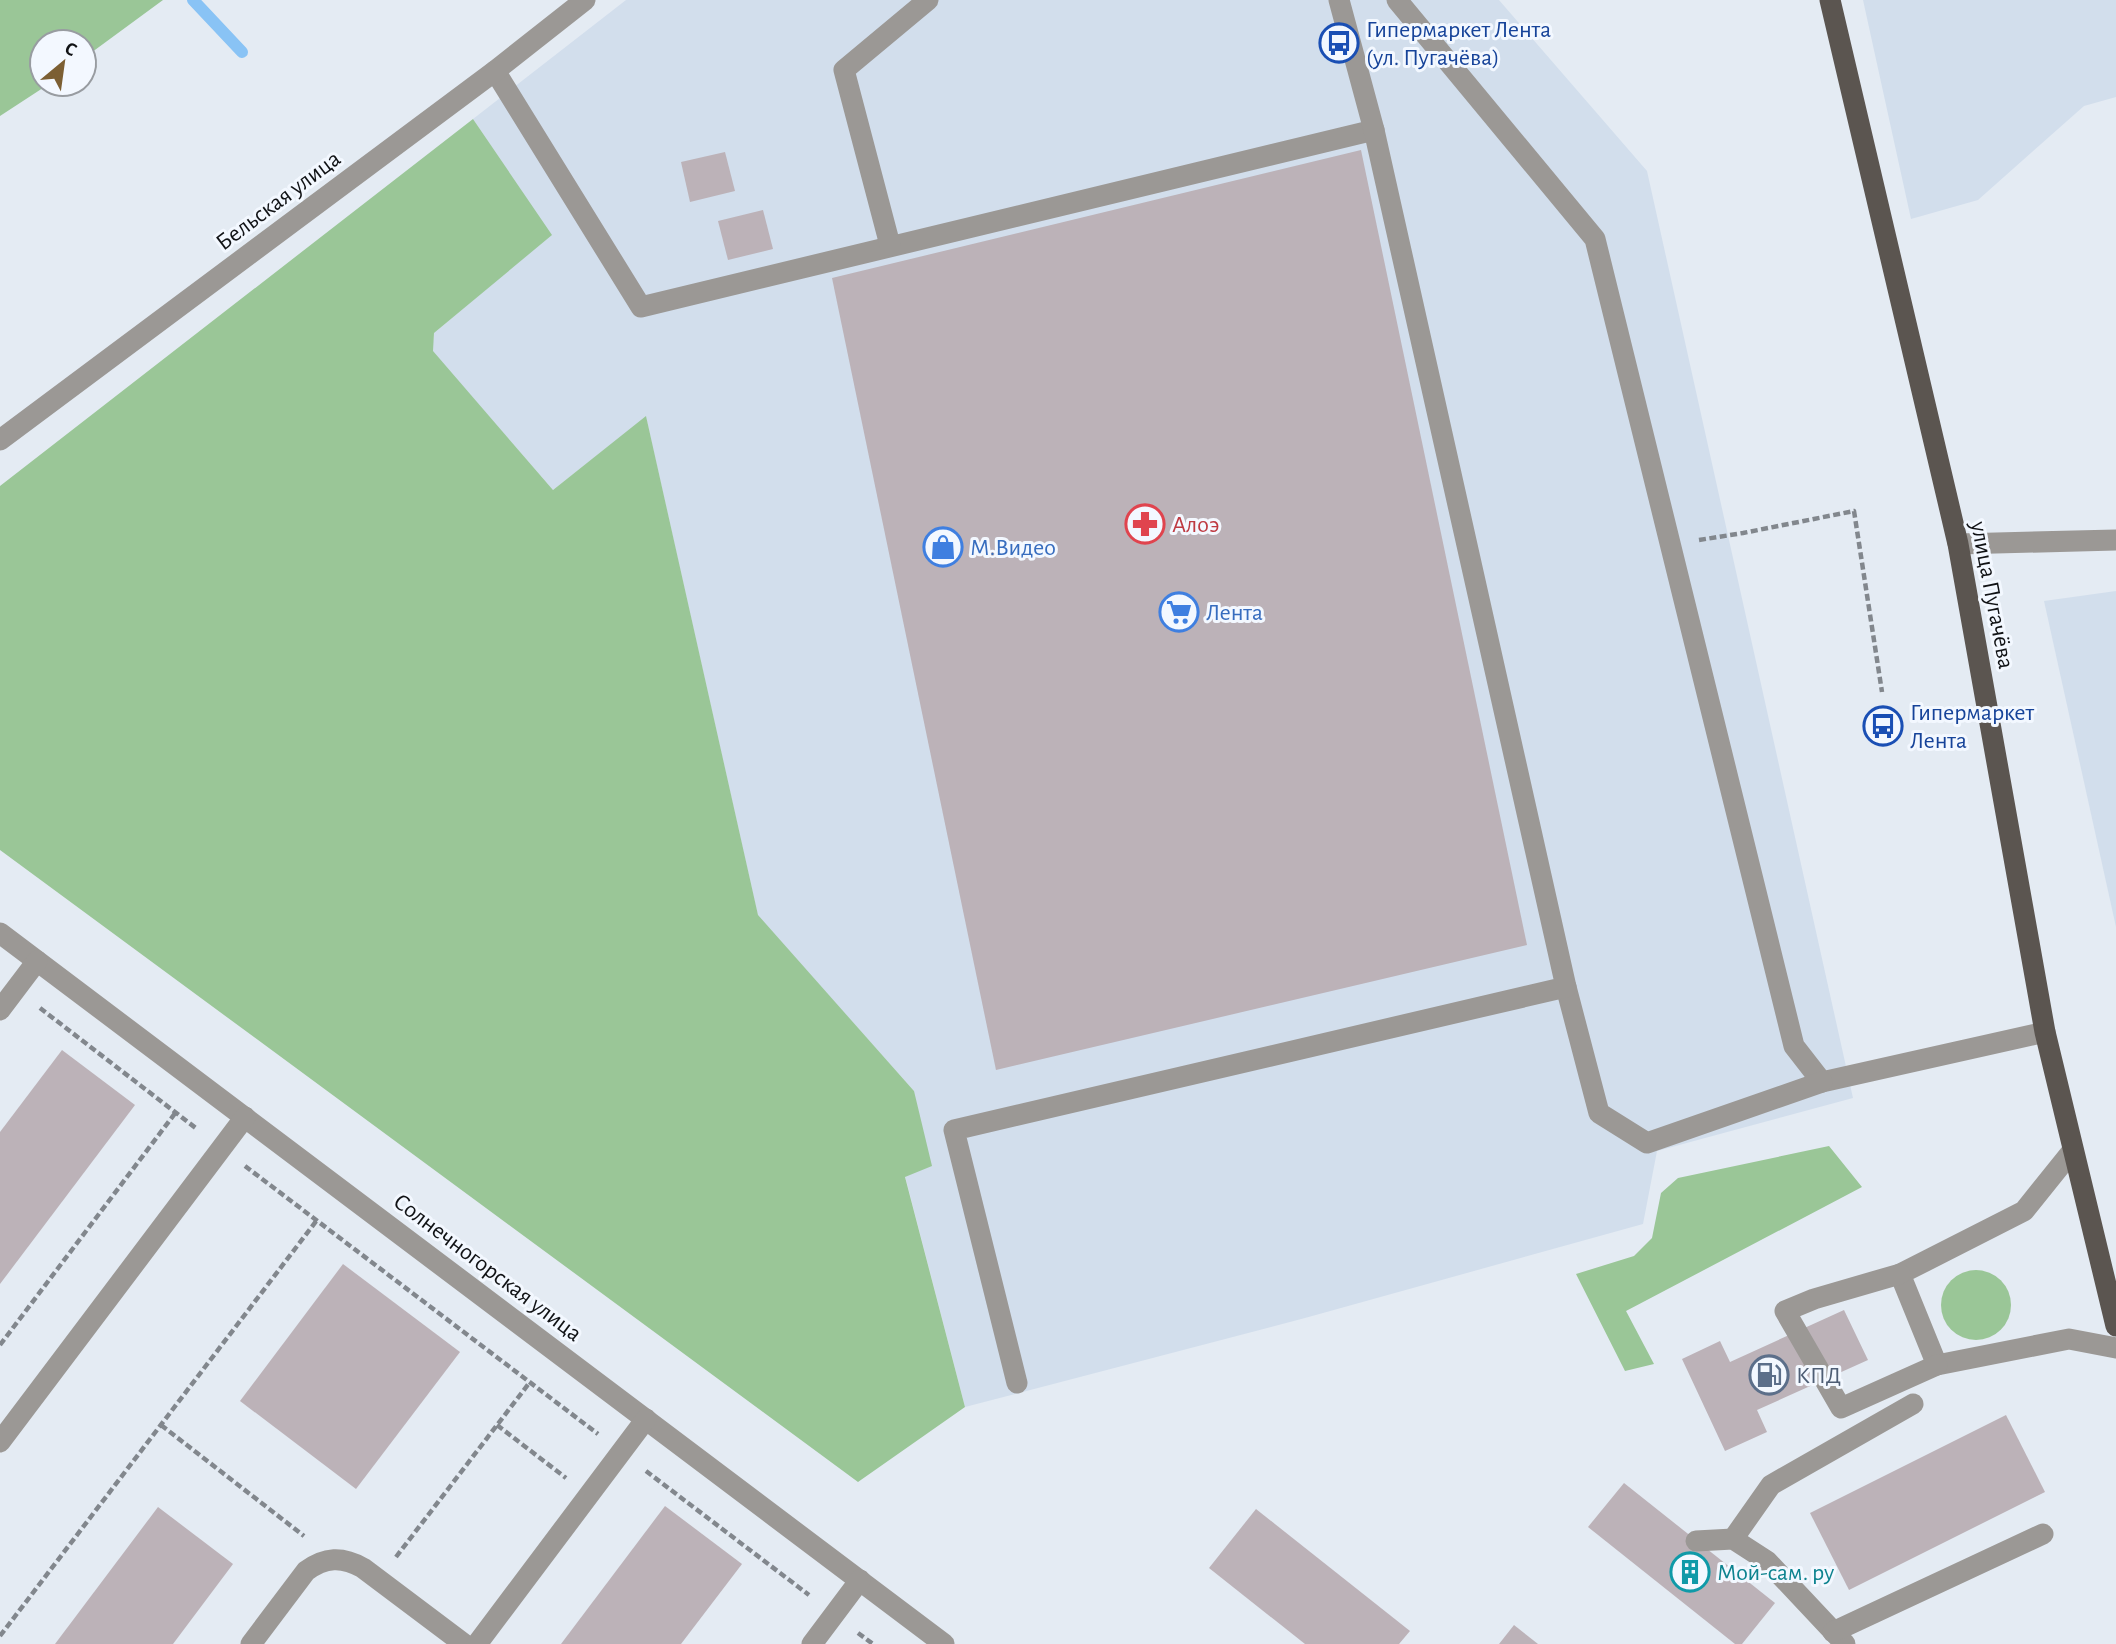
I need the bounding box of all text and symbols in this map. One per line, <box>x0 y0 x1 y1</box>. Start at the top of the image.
place label: Гипермаркет Лента (ул. Пугачёва) <box>1366 18 1551 70</box>
bus stop icon: Гипермаркет Лента (ул. Пугачёва) <box>1318 22 1360 64</box>
north arrow <box>28 28 98 98</box>
text: С <box>61 39 80 60</box>
street label: Бельская улица <box>212 146 345 255</box>
pharmacy icon: Алоэ <box>1124 503 1166 545</box>
place label: Алоэ <box>1172 513 1219 537</box>
street label: улица Пугачёва <box>1966 518 2018 671</box>
shop icon: М.Видео <box>922 526 964 568</box>
place label: М.Видео <box>970 536 1056 560</box>
supermarket icon: Лента <box>1158 591 1200 633</box>
place label: Лента <box>1206 601 1263 625</box>
place label: Гипермаркет Лента <box>1910 701 2035 753</box>
bus stop icon: Гипермаркет Лента <box>1862 705 1904 747</box>
street label: Солнечногорская улица <box>389 1189 586 1346</box>
fuel station icon: КПД <box>1748 1354 1790 1396</box>
place label: КПД <box>1796 1364 1841 1388</box>
building icon: Мой-сам. ру <box>1669 1551 1711 1593</box>
place label: Мой-сам. ру <box>1717 1561 1835 1585</box>

